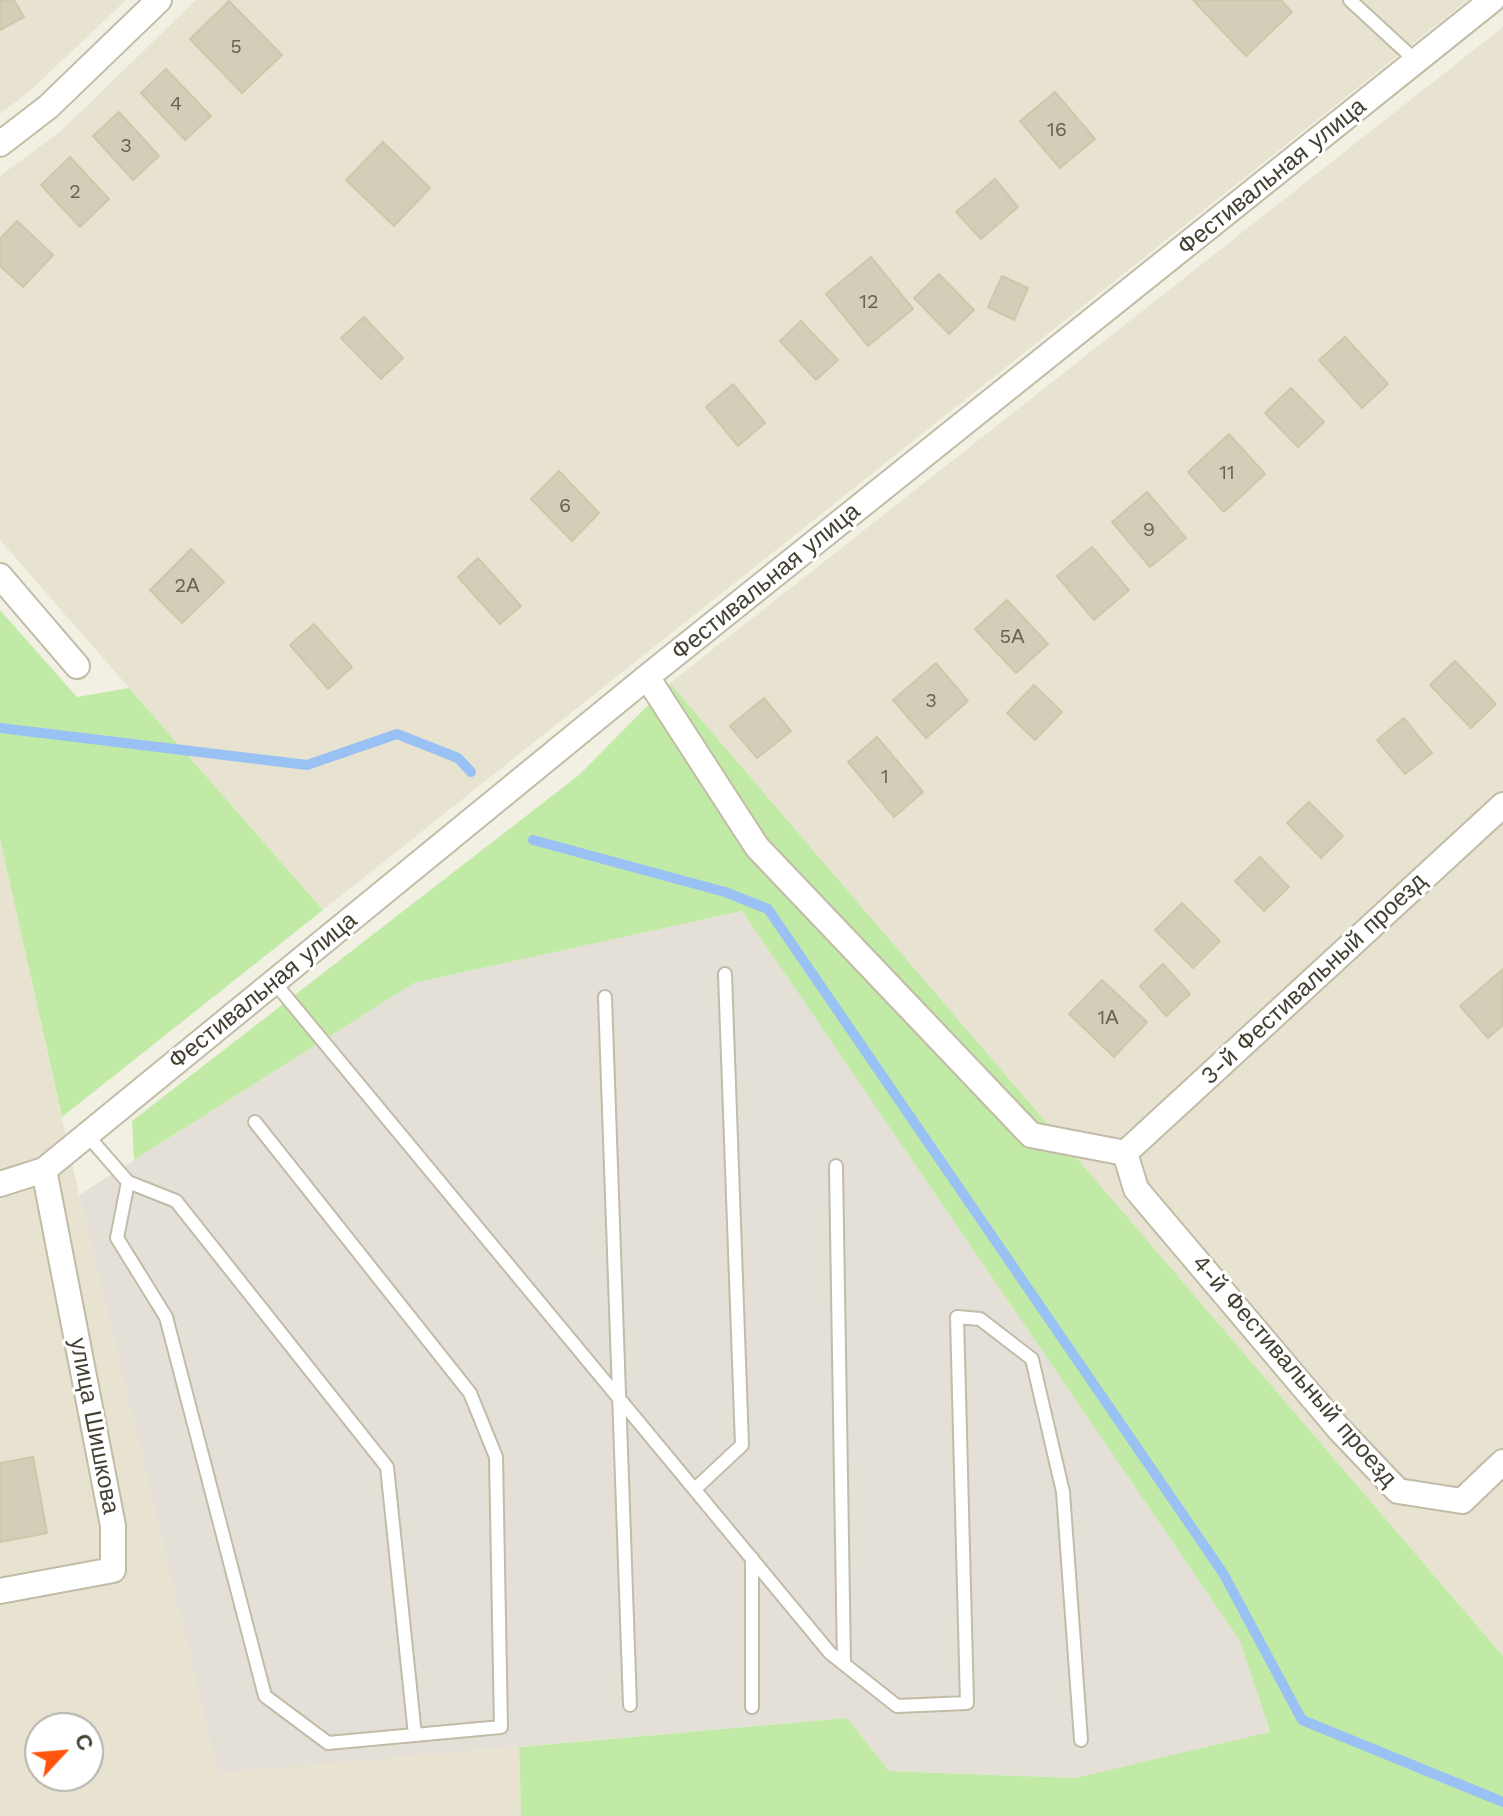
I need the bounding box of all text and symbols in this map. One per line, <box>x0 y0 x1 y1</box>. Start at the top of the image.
house number: 5 <box>230 35 242 59</box>
house number: 4 <box>170 92 182 116</box>
street label: Фестивальная улица <box>1172 92 1372 262</box>
house number: 16 <box>1047 118 1067 142</box>
house number: 3 <box>120 134 132 158</box>
house number: 2 <box>69 180 81 204</box>
house number: 12 <box>859 290 879 314</box>
house number: 11 <box>1219 461 1235 485</box>
house number: 6 <box>559 494 571 518</box>
street label: Фестивальная улица <box>666 497 866 667</box>
house number: 9 <box>1143 518 1155 542</box>
house number: 2А <box>175 574 199 598</box>
house number: 5А <box>1000 625 1024 649</box>
house number: 3 <box>925 689 937 713</box>
house number: 1 <box>881 765 889 789</box>
street label: 3-й Фестивальный проезд <box>1195 867 1433 1091</box>
street label: Фестивальная улица <box>163 906 363 1076</box>
house number: 1А <box>1097 1006 1119 1030</box>
street label: 4-й Фестивальный проезд <box>1185 1249 1403 1493</box>
street label: улица Шишкова <box>63 1336 125 1516</box>
north arrow <box>24 1712 104 1792</box>
text: С <box>70 1730 99 1755</box>

